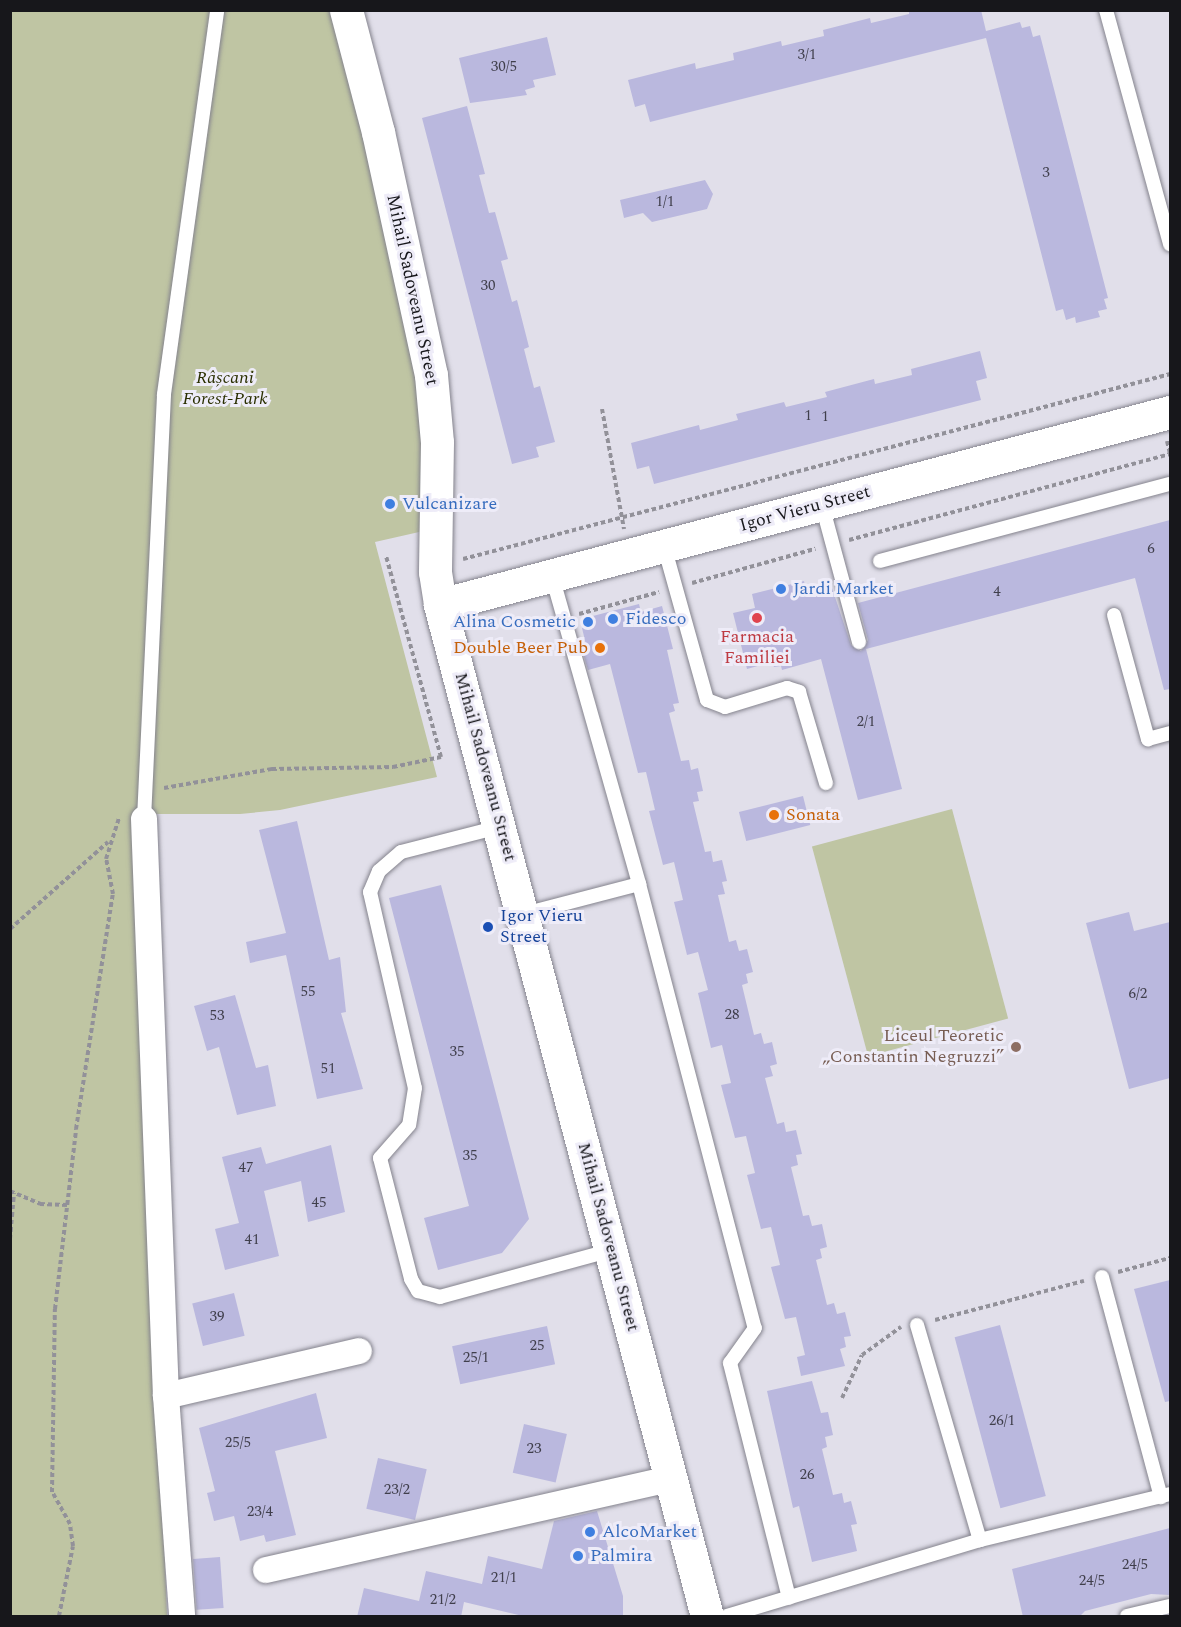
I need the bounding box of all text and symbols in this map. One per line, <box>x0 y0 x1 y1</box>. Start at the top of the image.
house number: 3/1 <box>798 46 816 64</box>
house number: 30/5 <box>491 58 517 76</box>
house number: 3 <box>1042 164 1050 182</box>
street label: Mihail Sadoveanu Street <box>381 193 443 387</box>
house number: 1/1 <box>656 193 674 211</box>
house number: 30 <box>481 277 495 295</box>
park label: Râșcani Forest-Park <box>182 368 268 410</box>
house number: 1 <box>804 407 812 425</box>
house number: 1 <box>821 408 829 426</box>
street label: Igor Vieru Street <box>737 481 873 537</box>
place label: Vulcanizare <box>402 493 497 515</box>
marker: Vulcanizare <box>383 497 397 511</box>
house number: 6 <box>1147 540 1155 558</box>
place label: Jardi Market <box>793 578 894 600</box>
marker: Jardi Market <box>774 582 788 596</box>
house number: 4 <box>993 583 1001 601</box>
place label: Fidesco <box>625 608 686 630</box>
place label: Alina Cosmetic <box>453 611 576 633</box>
marker: Farmacia Familiei <box>750 611 764 625</box>
marker: Fidesco <box>606 612 620 626</box>
marker: Alina Cosmetic <box>581 615 595 629</box>
place label: Farmacia Familiei <box>720 627 794 670</box>
place label: Double Beer Pub <box>453 637 588 659</box>
marker: Double Beer Pub <box>593 641 607 655</box>
street label: Mihail Sadoveanu Street <box>449 670 521 864</box>
house number: 2/1 <box>857 713 875 731</box>
place label: Sonata <box>786 804 840 826</box>
marker: Sonata <box>767 808 781 822</box>
place label: Igor Vieru Street <box>500 906 583 948</box>
marker: Igor Vieru Street <box>481 920 495 934</box>
house number: 55 <box>301 983 315 1001</box>
house number: 6/2 <box>1129 985 1147 1003</box>
house number: 28 <box>725 1006 739 1024</box>
house number: 53 <box>210 1007 224 1025</box>
place label: Liceul Teoretic „Constantin Negruzzi” <box>822 1026 1004 1068</box>
marker: Liceul Teoretic „Constantin Negruzzi” <box>1009 1040 1023 1054</box>
house number: 35 <box>450 1043 464 1061</box>
house number: 51 <box>321 1060 335 1078</box>
street label: Mihail Sadoveanu Street <box>572 1140 644 1334</box>
house number: 35 <box>463 1147 477 1165</box>
house number: 47 <box>239 1159 253 1177</box>
house number: 45 <box>312 1194 326 1212</box>
house number: 41 <box>245 1231 259 1249</box>
house number: 39 <box>210 1308 224 1326</box>
house number: 25 <box>530 1337 544 1355</box>
house number: 25/1 <box>463 1349 489 1367</box>
house number: 26/1 <box>989 1412 1015 1430</box>
house number: 25/5 <box>225 1434 251 1452</box>
house number: 23 <box>527 1440 541 1458</box>
house number: 26 <box>800 1466 814 1484</box>
house number: 23/2 <box>384 1481 410 1499</box>
house number: 23/4 <box>247 1503 273 1521</box>
place label: AlcoMarket <box>602 1521 697 1543</box>
marker: AlcoMarket <box>583 1525 597 1539</box>
place label: Palmira <box>590 1545 652 1567</box>
marker: Palmira <box>571 1549 585 1563</box>
house number: 24/5 <box>1122 1556 1148 1574</box>
house number: 21/1 <box>491 1569 517 1587</box>
house number: 24/5 <box>1079 1572 1105 1590</box>
house number: 21/2 <box>430 1591 456 1609</box>

